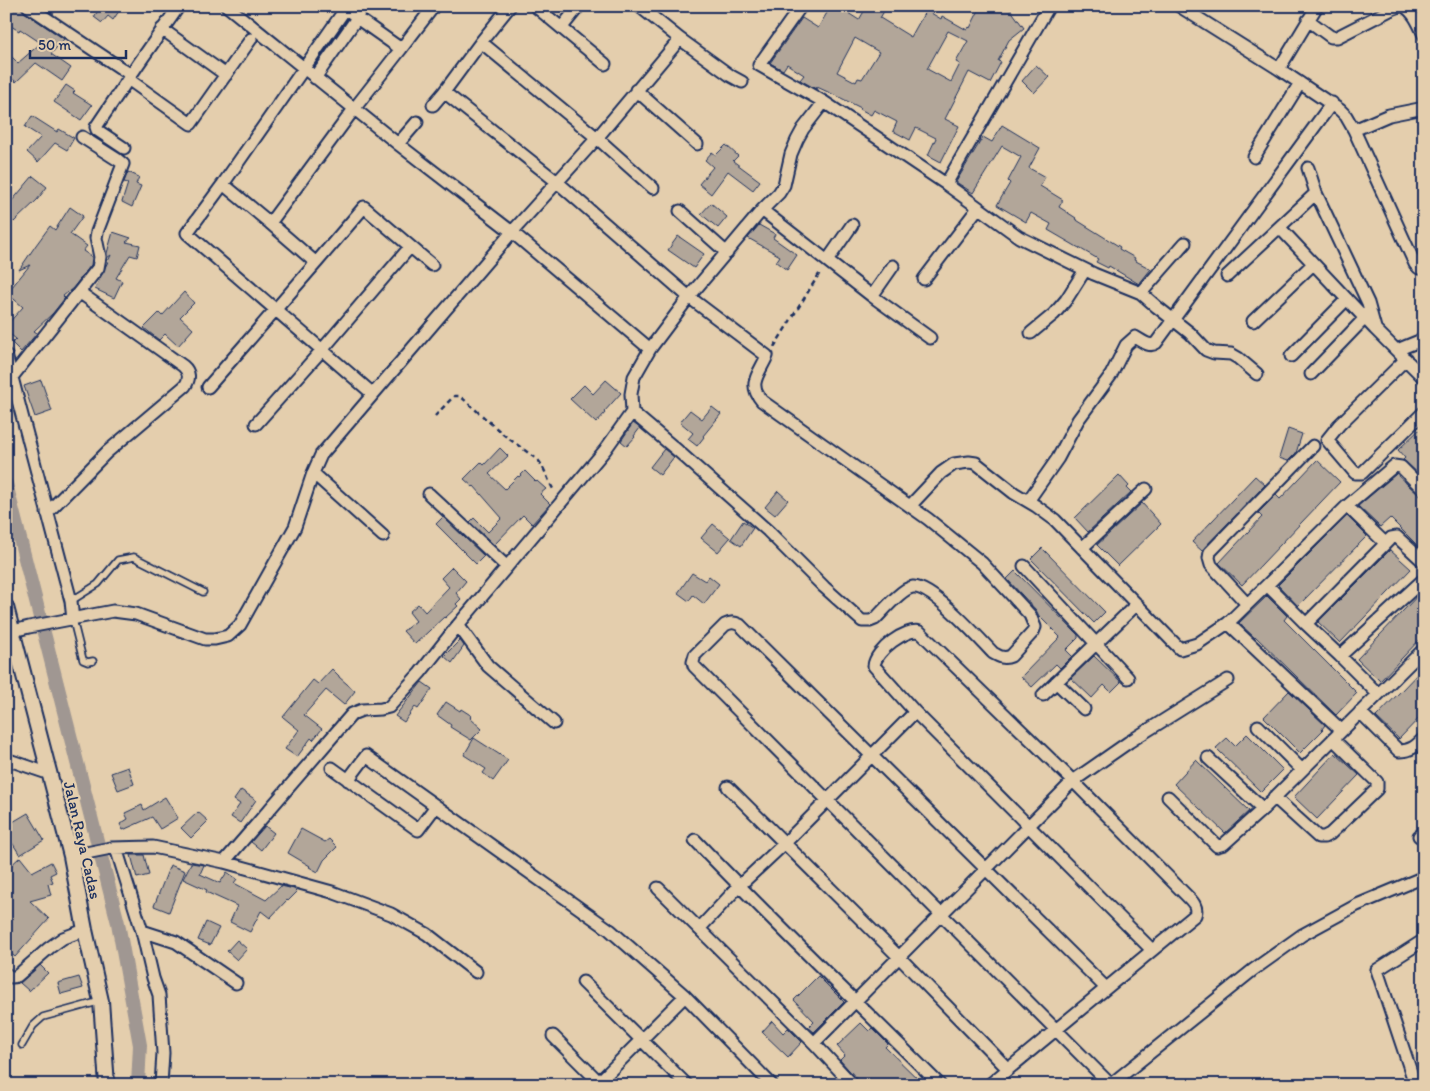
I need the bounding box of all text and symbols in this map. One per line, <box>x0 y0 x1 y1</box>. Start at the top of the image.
scale bar <box>30 28 126 60</box>
text: 50 m <box>38 36 71 54</box>
street label: Jalan Raya Cadas <box>60 779 105 901</box>

